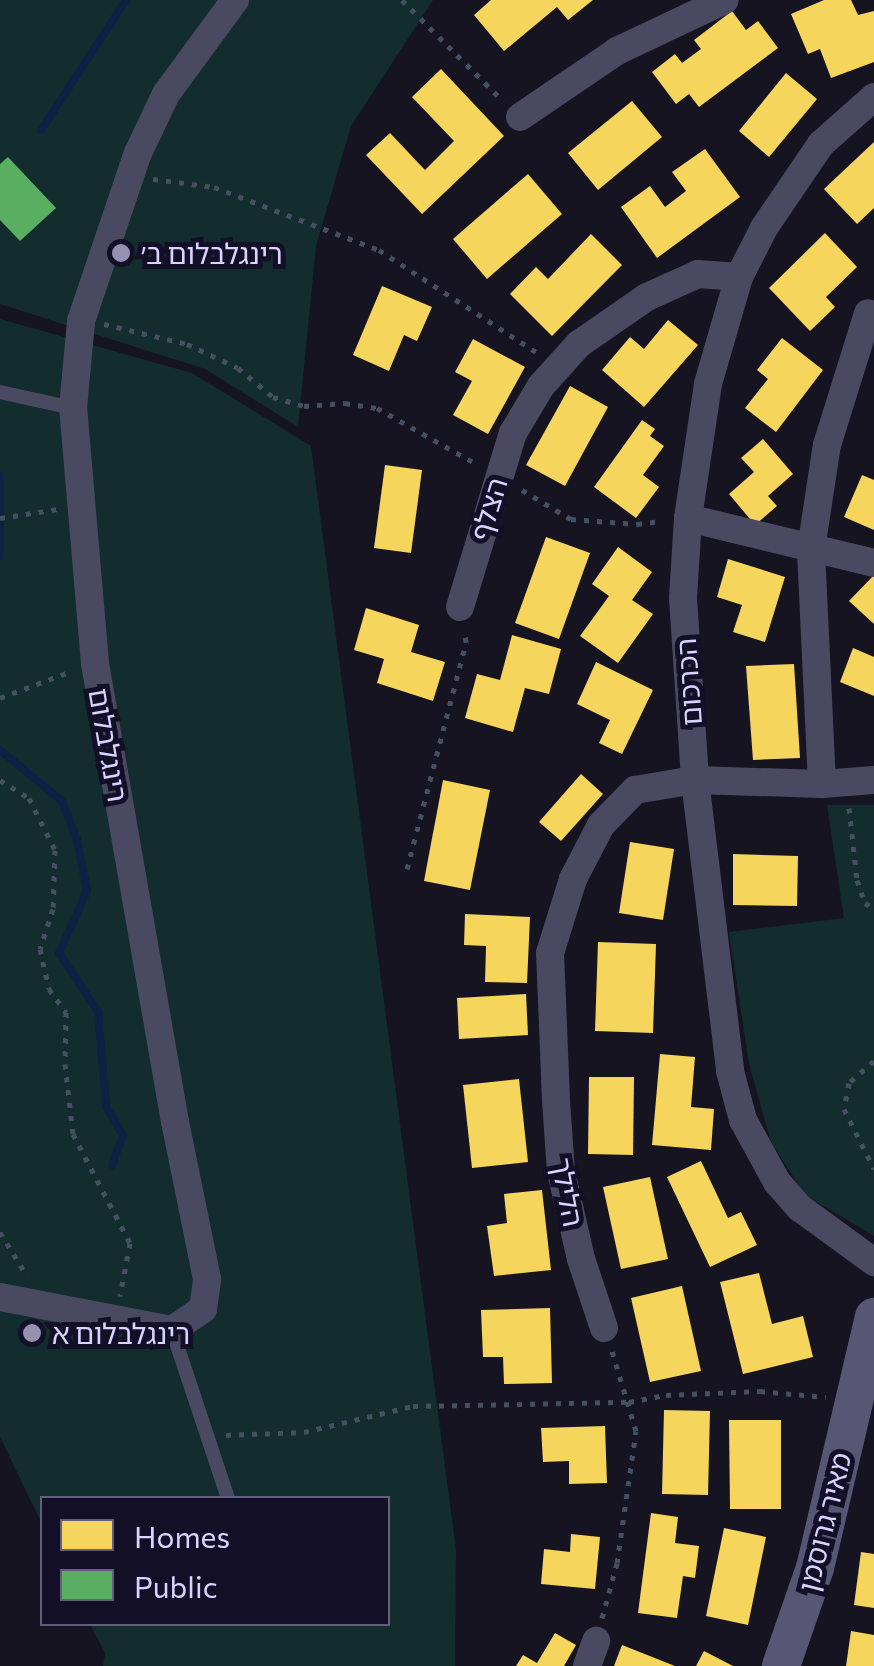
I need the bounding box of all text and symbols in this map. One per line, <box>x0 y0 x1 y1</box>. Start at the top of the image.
place label: רינגלבלום ב׳ <box>141 236 283 270</box>
marker: רינגלבלום ב׳ <box>110 242 132 264</box>
street label: הצלף <box>463 473 513 545</box>
street label: הכרכום <box>668 637 708 727</box>
street label: רינגלבלום <box>82 685 136 805</box>
street label: הלילך <box>545 1155 591 1229</box>
place label: רינגלבלום א <box>52 1316 190 1350</box>
marker: רינגלבלום א <box>21 1322 43 1344</box>
street label: מאיר גרוסמן <box>790 1449 858 1595</box>
legend <box>40 1496 390 1626</box>
text: Homes <box>134 1517 230 1554</box>
text: Public <box>134 1567 218 1604</box>

